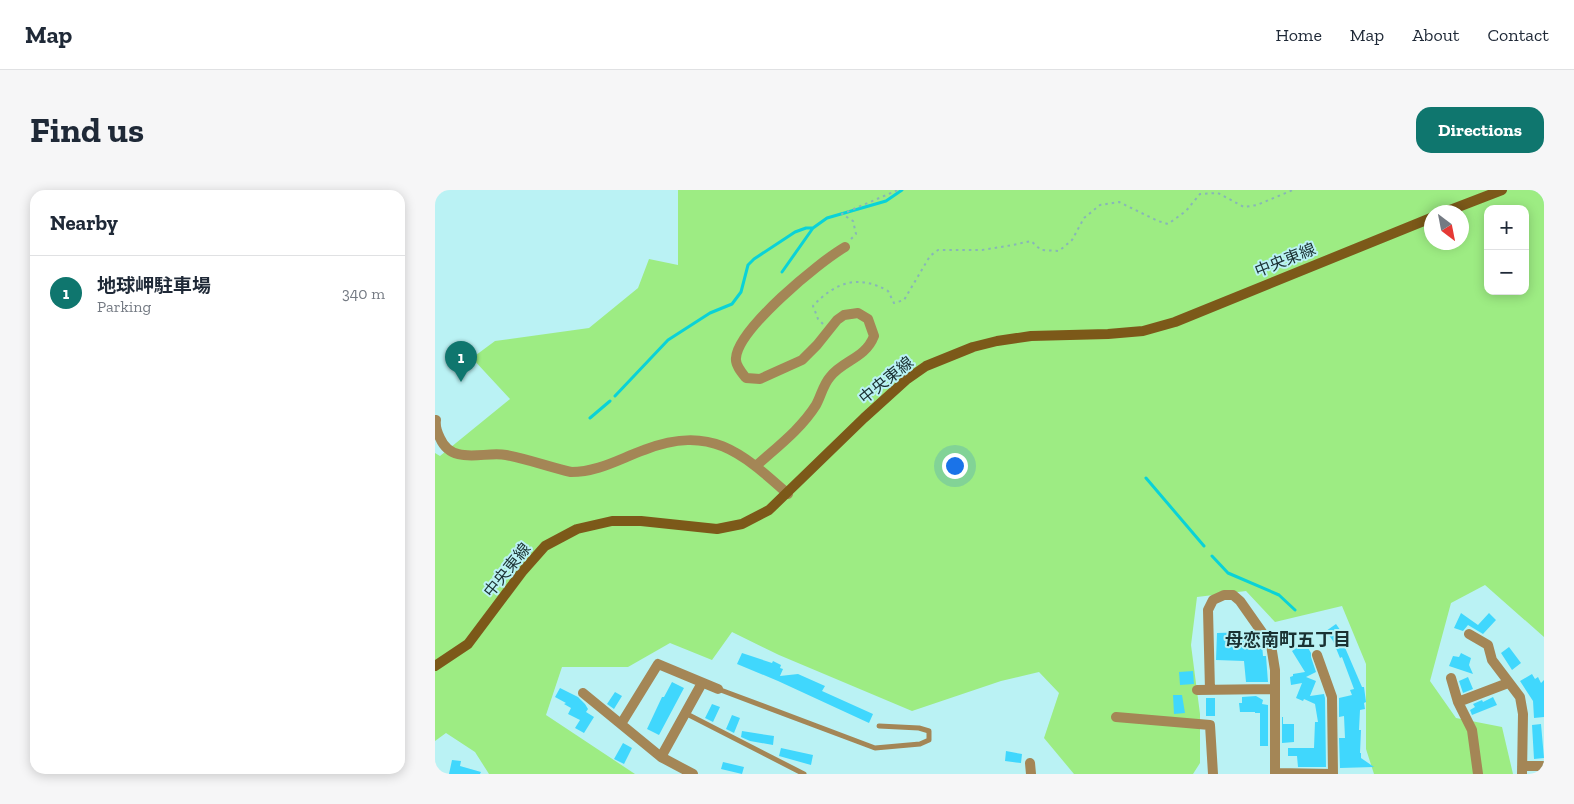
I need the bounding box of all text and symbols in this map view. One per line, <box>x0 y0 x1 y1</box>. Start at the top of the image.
text: Map <box>25 20 72 49</box>
text: Home <box>1275 24 1322 46</box>
text: Map <box>1350 24 1384 46</box>
text: About <box>1412 24 1459 46</box>
text: Contact <box>1487 24 1549 46</box>
button: Directions <box>1416 107 1544 153</box>
text: Find us <box>30 109 144 151</box>
north arrow <box>1424 205 1469 250</box>
map controls <box>1484 205 1529 295</box>
button: + <box>1484 205 1529 250</box>
text: Nearby <box>50 210 118 235</box>
street label: 中央東線 <box>1252 239 1318 281</box>
button: − <box>1484 250 1529 295</box>
text: 地球岬駐車場 <box>97 274 211 297</box>
text: 1 <box>63 284 69 303</box>
text: 340 m <box>342 284 385 303</box>
text: Parking <box>97 297 151 316</box>
pin: 1 <box>445 341 477 382</box>
street label: 中央東線 <box>855 352 917 408</box>
your location <box>942 453 968 479</box>
street label: 中央東線 <box>479 539 535 601</box>
district label: 母恋南町五丁目 <box>1225 629 1351 651</box>

